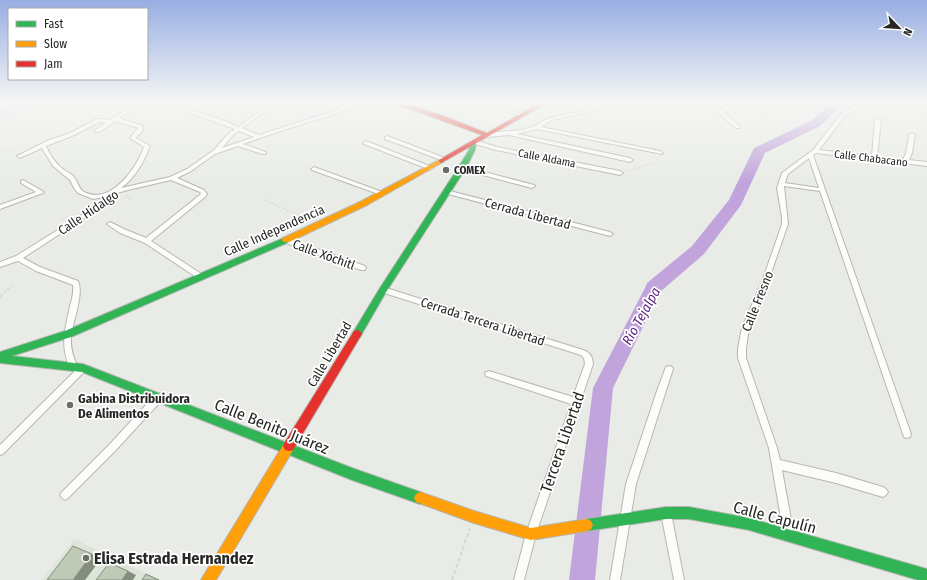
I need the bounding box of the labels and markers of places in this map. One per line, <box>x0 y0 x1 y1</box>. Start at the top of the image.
place label: COMEX <box>454 164 486 177</box>
marker: COMEX <box>441 165 451 175</box>
place label: Gabina Distribuidora De Alimentos <box>78 391 191 421</box>
marker: Gabina Distribuidora De Alimentos <box>65 400 75 410</box>
place label: Elisa Estrada Hernandez <box>94 549 254 568</box>
marker: Elisa Estrada Hernandez <box>81 553 91 563</box>

